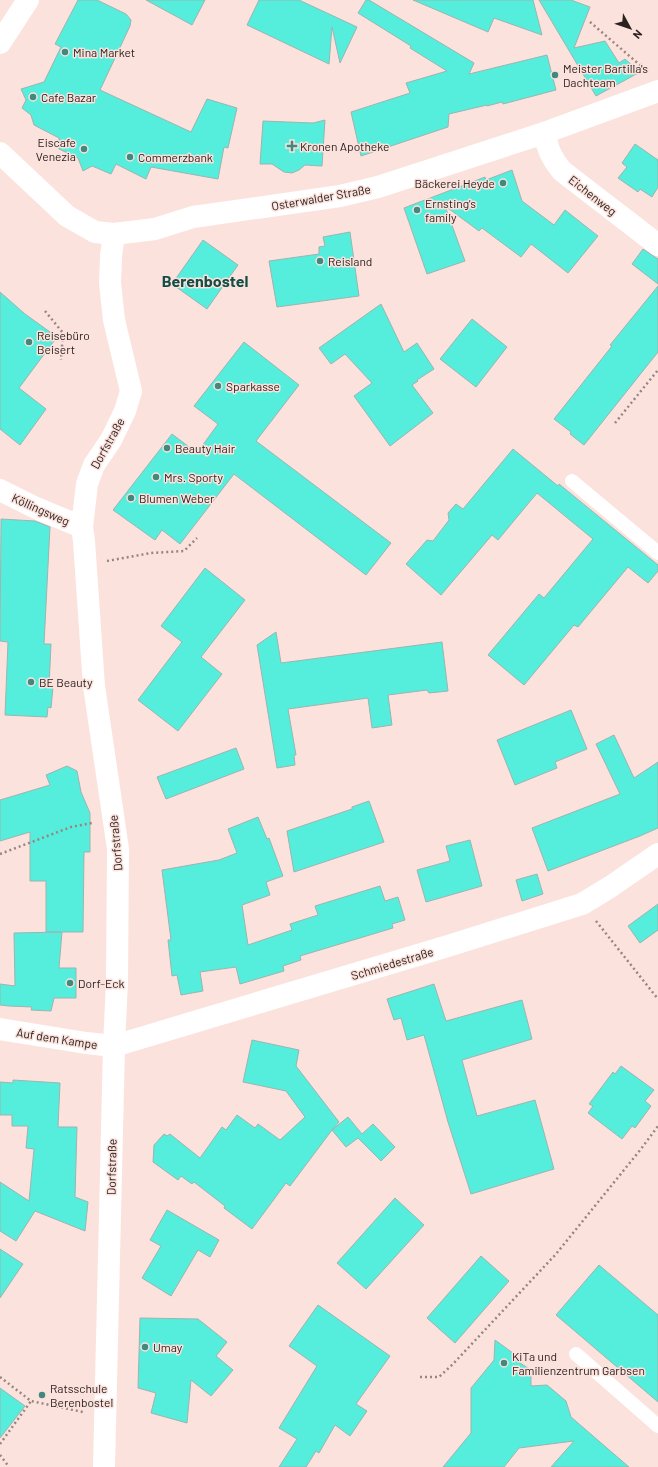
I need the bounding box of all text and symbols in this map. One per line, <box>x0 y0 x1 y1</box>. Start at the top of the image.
north arrow <box>610 8 650 48</box>
text: N <box>631 28 645 42</box>
place label: Mina Market <box>73 45 135 59</box>
marker: Mina Market <box>60 47 70 57</box>
place label: Meister Bartilla's Dachteam <box>563 61 648 89</box>
marker: Meister Bartilla's Dachteam <box>550 70 560 80</box>
place label: Cafe Bazar <box>41 90 97 104</box>
marker: Cafe Bazar <box>28 92 38 102</box>
place label: Eiscafe Venezia <box>36 135 76 163</box>
place label: Kronen Apotheke <box>300 139 389 153</box>
marker: Kronen Apotheke <box>287 141 297 151</box>
marker: Eiscafe Venezia <box>79 144 89 154</box>
place label: Commerzbank <box>138 150 213 164</box>
marker: Commerzbank <box>125 152 135 162</box>
street label: Eichenweg <box>566 172 620 218</box>
place label: Bäckerei Heyde <box>415 176 495 190</box>
marker: Bäckerei Heyde <box>498 178 508 188</box>
street label: Osterwalder Straße <box>270 181 372 213</box>
place label: Ernsting's family <box>425 196 476 224</box>
marker: Ernsting's family <box>412 205 422 215</box>
place label: Reisland <box>328 254 372 268</box>
marker: Reisland <box>315 256 325 266</box>
district label: Berenbostel <box>162 271 248 290</box>
place label: Reisebüro Beisert <box>37 328 90 356</box>
marker: Reisebüro Beisert <box>24 337 34 347</box>
place label: Sparkasse <box>226 379 280 393</box>
marker: Sparkasse <box>213 381 223 391</box>
street label: Dorfstraße <box>87 415 127 471</box>
place label: Beauty Hair <box>175 441 236 455</box>
marker: Beauty Hair <box>162 443 172 453</box>
place label: Mrs. Sporty <box>164 470 223 484</box>
marker: Mrs. Sporty <box>151 472 161 482</box>
street label: Köllingsweg <box>10 490 72 528</box>
place label: Blumen Weber <box>139 491 215 505</box>
marker: Blumen Weber <box>126 493 136 503</box>
place label: BE Beauty <box>39 675 93 689</box>
marker: BE Beauty <box>26 677 36 687</box>
street label: Dorfstraße <box>106 814 124 872</box>
street label: Schmiedestraße <box>349 944 435 982</box>
place label: Dorf-Eck <box>78 976 124 990</box>
marker: Dorf-Eck <box>65 978 75 988</box>
street label: Auf dem Kampe <box>15 1025 99 1051</box>
street label: Dorfstraße <box>104 1139 118 1195</box>
place label: Umay <box>153 1340 183 1354</box>
marker: Umay <box>140 1342 150 1352</box>
place label: KiTa und Familienzentrum Garbsen <box>512 1349 645 1377</box>
marker: KiTa und Familienzentrum Garbsen <box>499 1358 509 1368</box>
place label: Ratsschule Berenbostel <box>50 1381 113 1409</box>
marker: Ratsschule Berenbostel <box>37 1390 47 1400</box>

